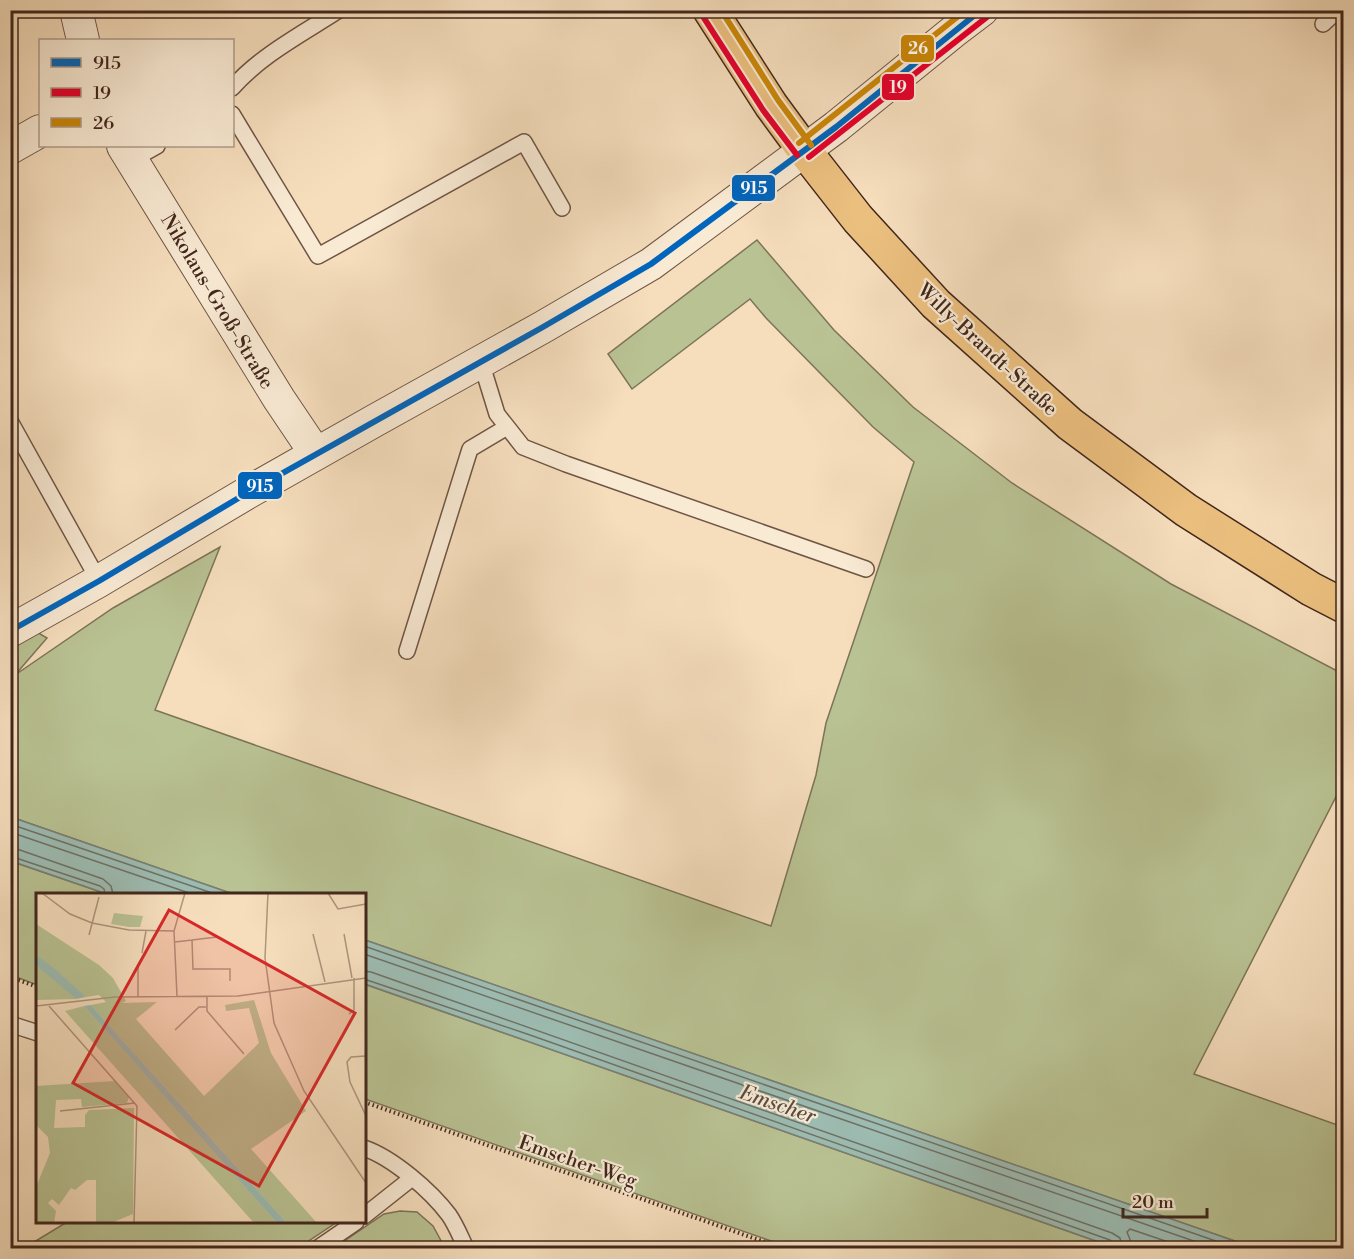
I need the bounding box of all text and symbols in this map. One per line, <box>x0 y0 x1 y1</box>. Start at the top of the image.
line badge: 26 <box>900 34 935 63</box>
legend <box>39 39 234 147</box>
text: 26 <box>908 39 928 59</box>
text: 915 <box>93 52 121 75</box>
line badge: 19 <box>881 73 915 101</box>
text: 19 <box>889 78 907 98</box>
text: 19 <box>93 82 111 105</box>
text: 26 <box>93 112 114 135</box>
line badge: 915 <box>731 174 776 202</box>
text: 915 <box>740 179 768 199</box>
street label: Nikolaus-Groß-Straße <box>154 210 279 394</box>
street label: Willy-Brandt-Straße <box>911 278 1063 422</box>
line badge: 915 <box>237 471 283 500</box>
text: 915 <box>246 477 274 497</box>
inset map <box>36 893 366 1223</box>
water label: Emscher <box>735 1080 820 1130</box>
street label: Emscher-Weg <box>515 1130 641 1195</box>
scale bar <box>1123 1181 1207 1219</box>
text: 20 m <box>1132 1191 1174 1214</box>

